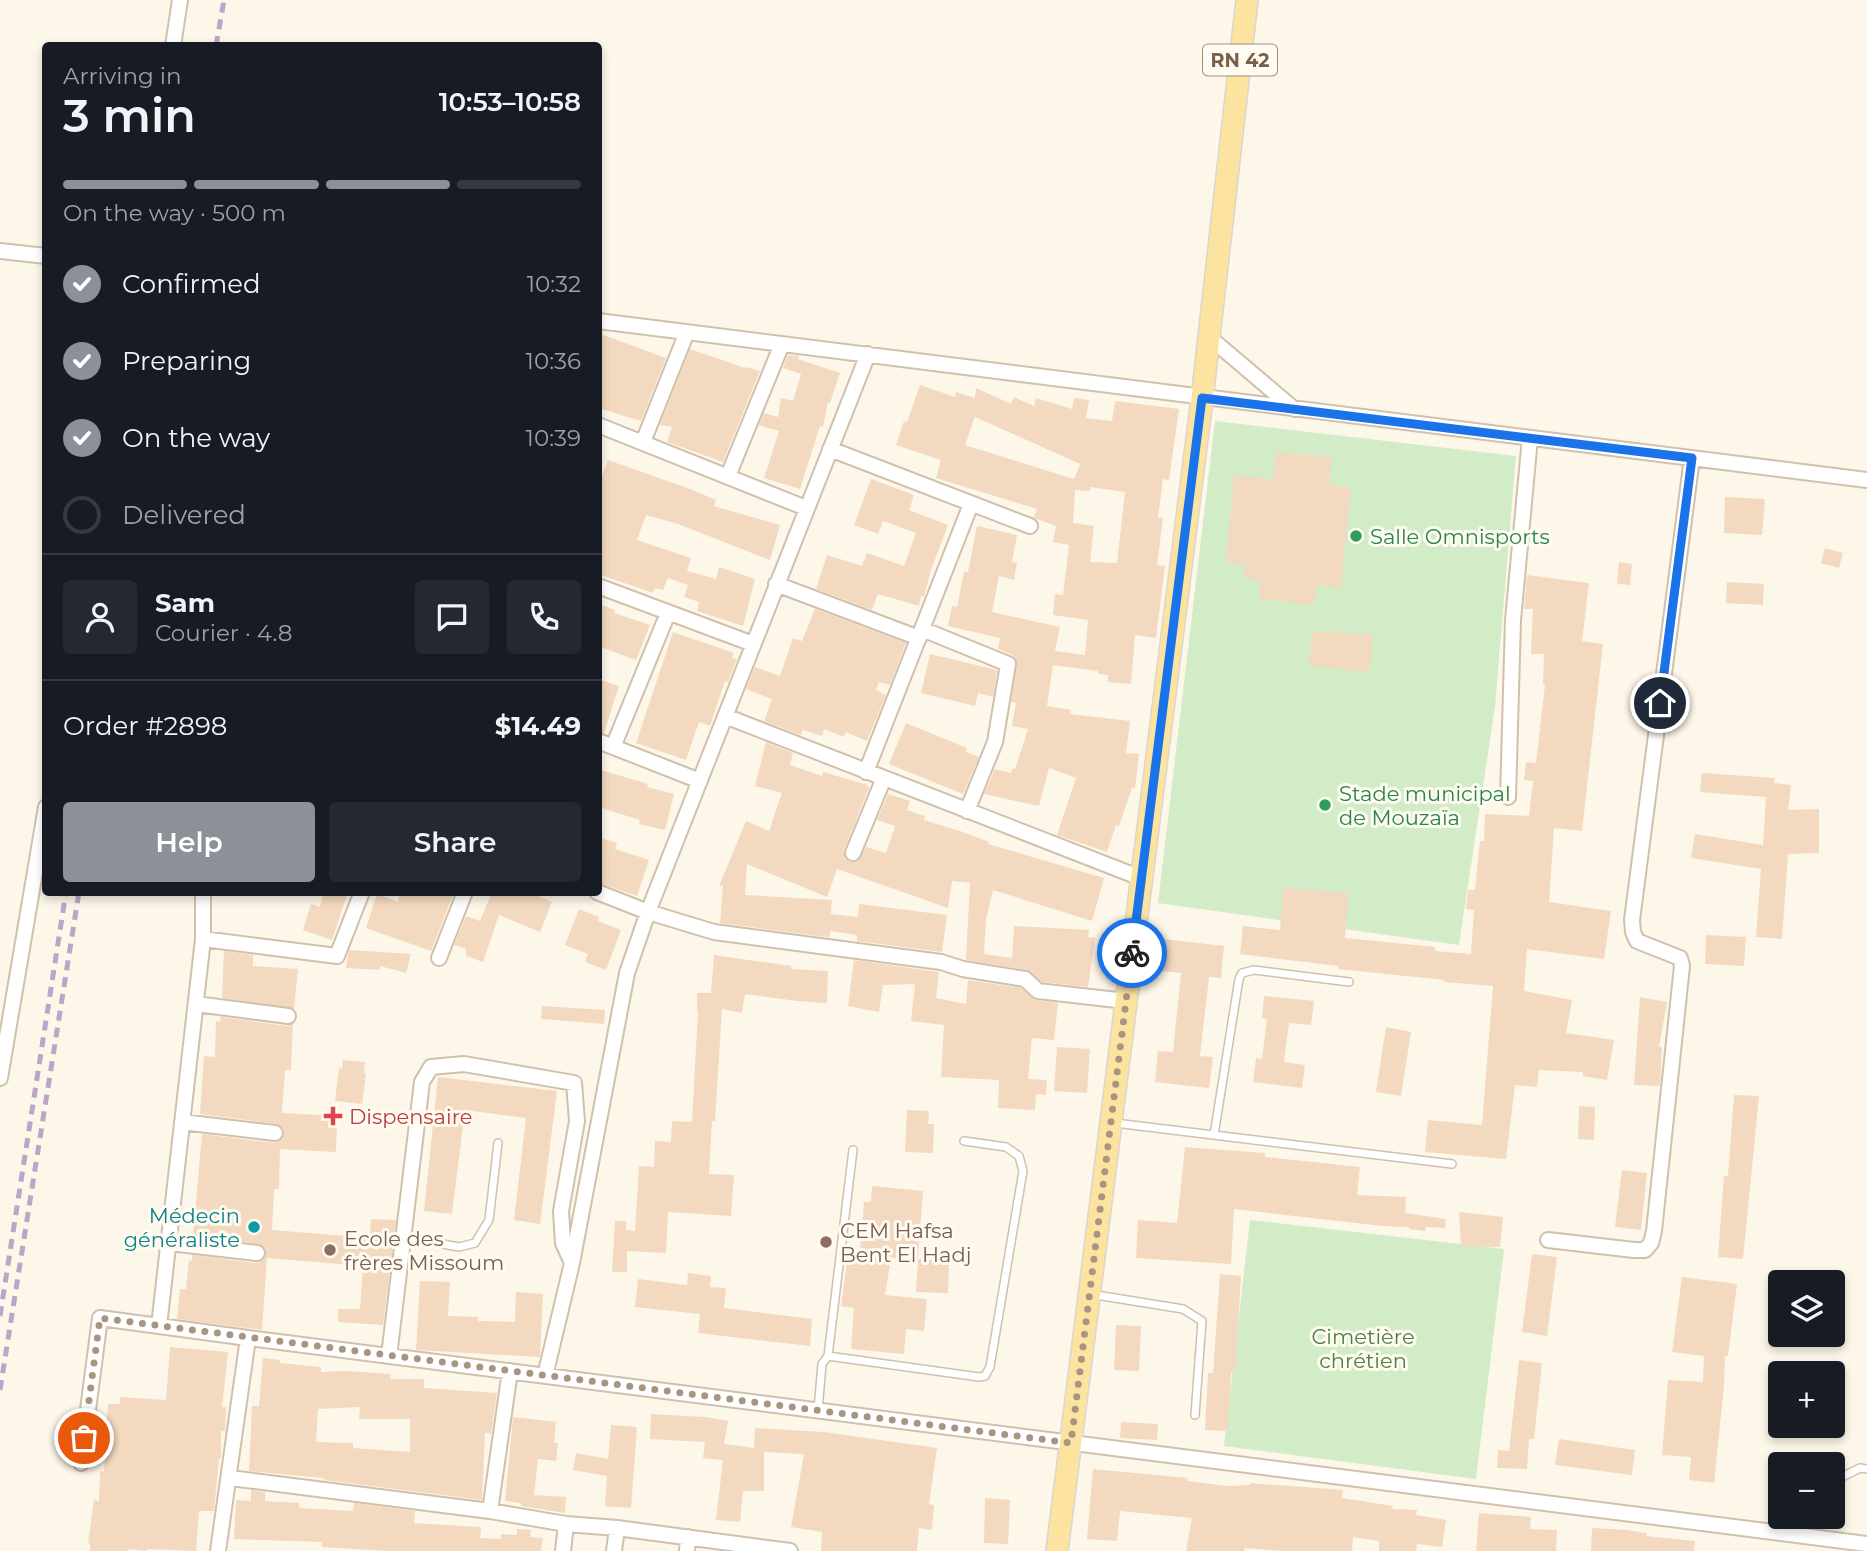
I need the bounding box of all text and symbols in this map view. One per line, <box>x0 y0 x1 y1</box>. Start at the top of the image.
road number: RN 42 <box>1203 44 1277 76</box>
text: Arriving in <box>63 62 182 90</box>
text: 10:53–10:58 <box>439 86 581 118</box>
text: 3 min <box>63 87 196 144</box>
text: On the way · 500 m <box>63 199 286 227</box>
icon: check <box>63 265 101 303</box>
text: Confirmed <box>122 268 261 300</box>
text: 10:32 <box>527 270 581 298</box>
icon: check <box>63 342 101 380</box>
text: Preparing <box>122 345 251 377</box>
text: 10:36 <box>526 347 581 375</box>
icon: check <box>63 419 101 457</box>
text: On the way <box>122 422 270 454</box>
text: 10:39 <box>526 424 581 452</box>
text: Delivered <box>122 499 246 531</box>
place label: Salle Omnisports <box>1370 524 1550 549</box>
marker: Salle Omnisports <box>1348 528 1364 544</box>
button: person <box>63 580 137 654</box>
button: chat <box>415 580 489 654</box>
button: phone <box>507 580 581 654</box>
text: Sam <box>155 587 215 619</box>
text: Courier · 4.8 <box>155 619 292 647</box>
pin <box>1630 673 1690 733</box>
icon: home <box>1641 684 1679 722</box>
text: Order #2898 <box>63 710 227 742</box>
text: $14.49 <box>495 710 581 742</box>
place label: Stade municipal de Mouzaïa <box>1339 781 1511 830</box>
marker: Stade municipal de Mouzaïa <box>1317 797 1333 813</box>
button: Help <box>63 802 315 882</box>
button: Share <box>329 802 581 882</box>
courier <box>1097 918 1167 988</box>
icon: bike <box>1113 934 1151 972</box>
place label: Dispensaire <box>349 1104 473 1129</box>
marker: Dispensaire <box>323 1106 343 1126</box>
place label: Médecin généraliste <box>124 1203 240 1252</box>
place label: CEM Hafsa Bent El Hadj <box>840 1218 971 1267</box>
marker: Médecin généraliste <box>246 1219 262 1235</box>
place label: Ecole des frères Missoum <box>344 1226 504 1275</box>
marker: CEM Hafsa Bent El Hadj <box>818 1234 834 1250</box>
marker: Ecole des frères Missoum <box>322 1242 338 1258</box>
map controls <box>1768 1270 1845 1529</box>
button: layers <box>1768 1270 1845 1347</box>
park label: Cimetière chrétien <box>1311 1324 1415 1373</box>
button: + <box>1768 1361 1845 1438</box>
pin <box>54 1408 114 1468</box>
icon: bag <box>65 1419 103 1457</box>
button: − <box>1768 1452 1845 1529</box>

